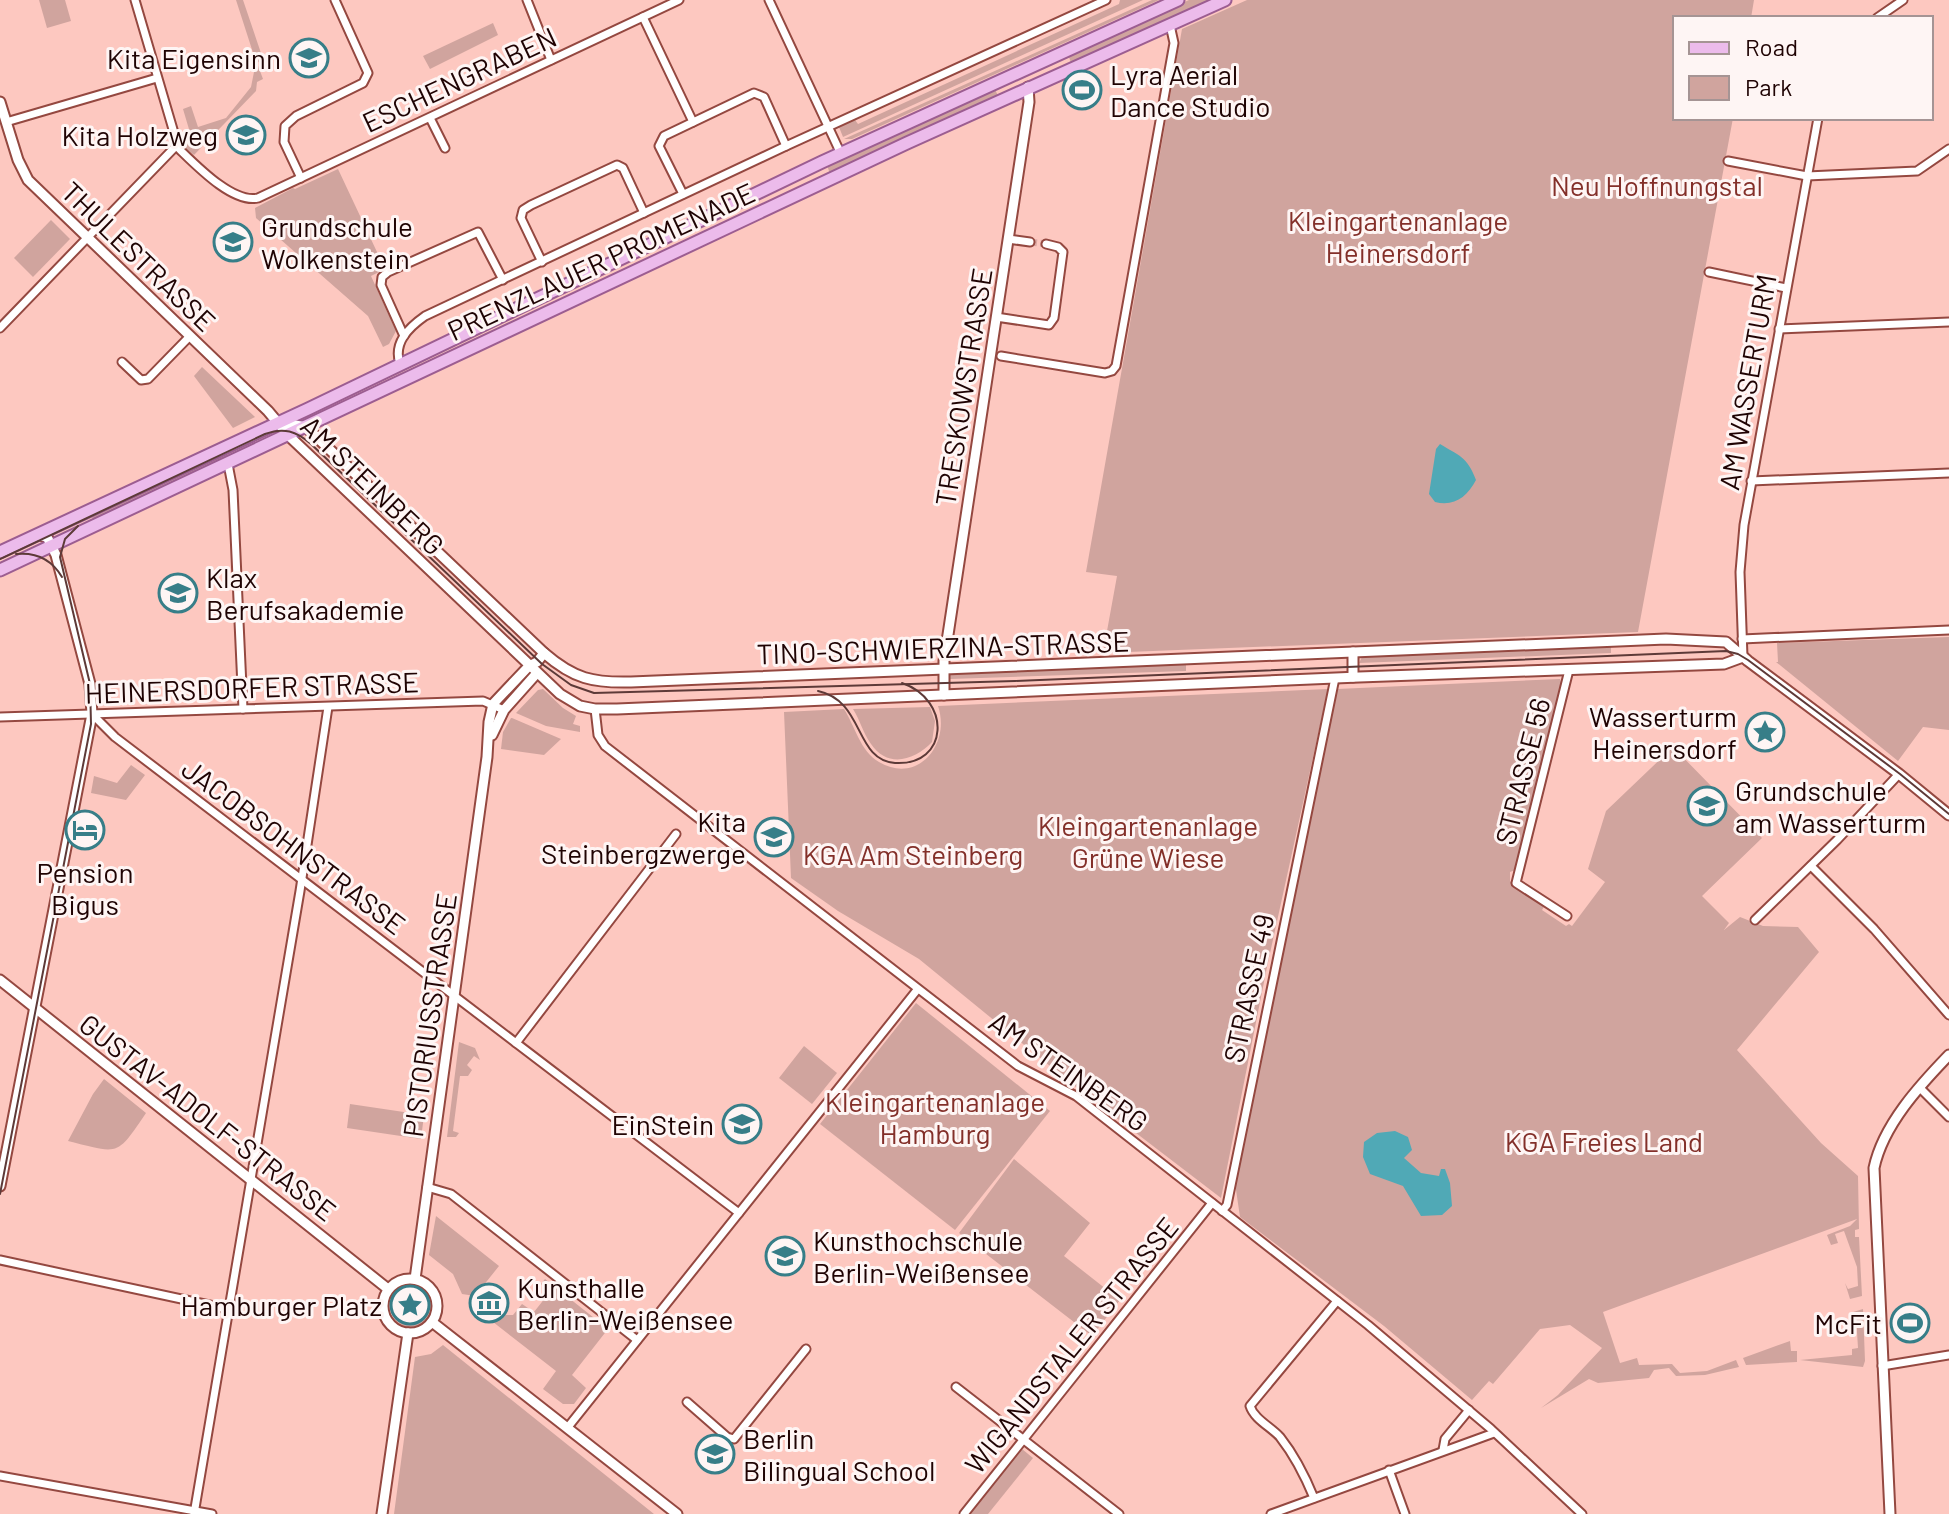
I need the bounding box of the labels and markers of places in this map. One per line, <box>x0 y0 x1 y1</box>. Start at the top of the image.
school or university icon: Kita Eigensinn <box>288 37 330 79</box>
place label: Kita Eigensinn <box>107 41 281 75</box>
place label: Lyra Aerial Dance Studio <box>1110 57 1271 123</box>
sports icon: Lyra Aerial Dance Studio <box>1061 69 1103 111</box>
school or university icon: Kita Holzweg <box>225 114 267 156</box>
place label: Kita Holzweg <box>62 118 218 152</box>
place label: Grundschule Wolkenstein <box>261 209 413 275</box>
school or university icon: Grundschule Wolkenstein <box>212 221 254 263</box>
place label: Klax Berufsakademie <box>206 560 404 626</box>
school or university icon: Klax Berufsakademie <box>157 572 199 614</box>
place label: Wasserturm Heinersdorf <box>1589 699 1737 765</box>
place icon: Wasserturm Heinersdorf <box>1744 711 1786 753</box>
place label: Grundschule am Wasserturm <box>1735 773 1926 839</box>
school or university icon: Grundschule am Wasserturm <box>1686 785 1728 827</box>
place label: Kita Steinbergzwerge <box>541 804 746 870</box>
hotel icon: Pension Bigus <box>64 809 106 851</box>
school or university icon: Kita Steinbergzwerge <box>753 816 795 858</box>
place label: Pension Bigus <box>36 855 134 921</box>
school or university icon: EinStein <box>721 1103 763 1145</box>
place label: EinStein <box>612 1107 714 1141</box>
place label: Kunsthochschule Berlin-Weißensee <box>813 1223 1029 1289</box>
school or university icon: Kunsthochschule Berlin-Weißensee <box>764 1235 806 1277</box>
place label: Kunsthalle Berlin-Weißensee <box>517 1270 733 1336</box>
museum icon: Kunsthalle Berlin-Weißensee <box>468 1282 510 1324</box>
place icon: Hamburger Platz <box>389 1284 431 1326</box>
place label: Hamburger Platz <box>181 1288 382 1322</box>
sports icon: McFit <box>1889 1302 1931 1344</box>
place label: McFit <box>1814 1306 1882 1340</box>
place label: Berlin Bilingual School <box>743 1421 935 1487</box>
school or university icon: Berlin Bilingual School <box>694 1433 736 1475</box>

